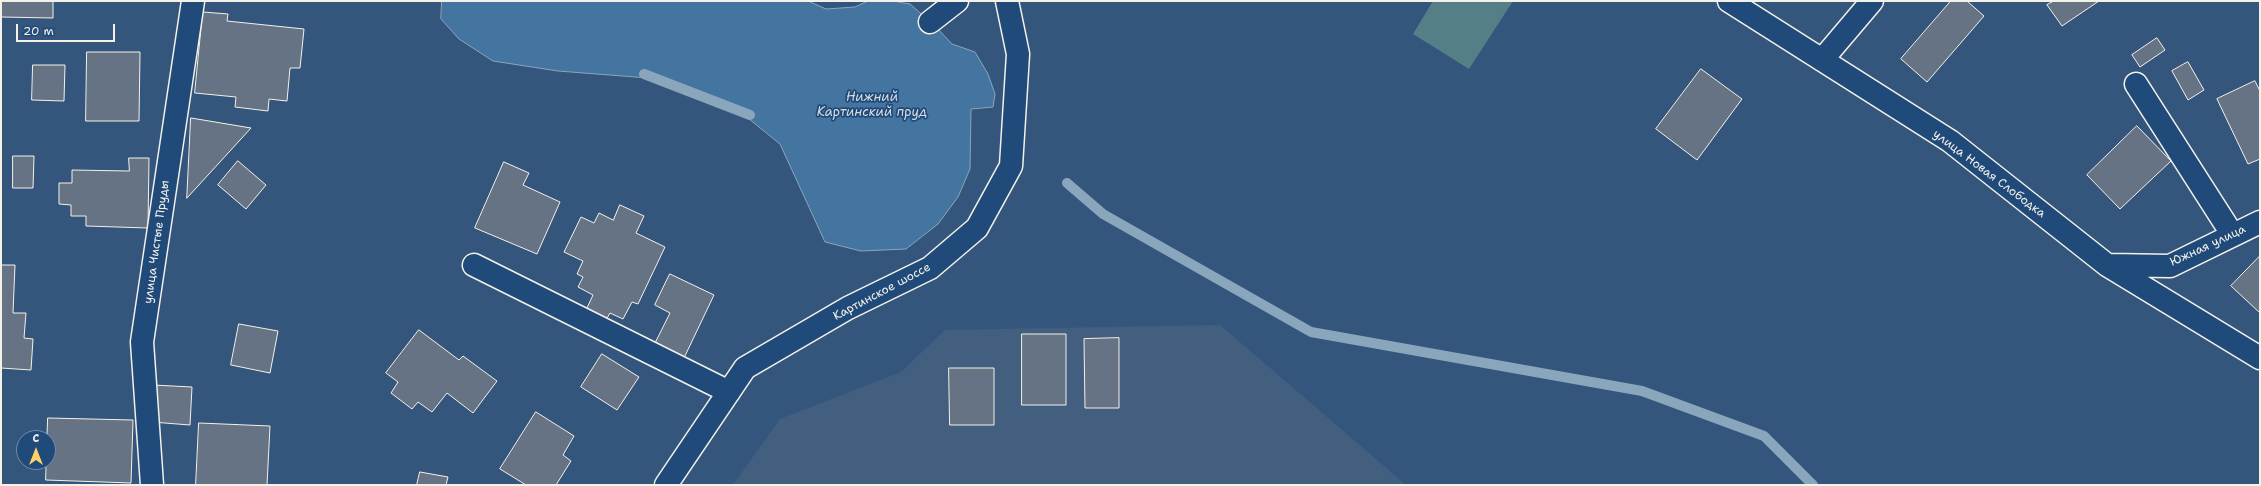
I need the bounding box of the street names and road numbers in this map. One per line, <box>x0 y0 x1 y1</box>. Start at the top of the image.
street label: улица Новая Слободка <box>1930 127 2048 221</box>
street label: улица Чистые Пруды <box>141 179 173 305</box>
street label: Южная улица <box>2168 222 2248 270</box>
street label: Картинское шоссе <box>831 260 933 324</box>

